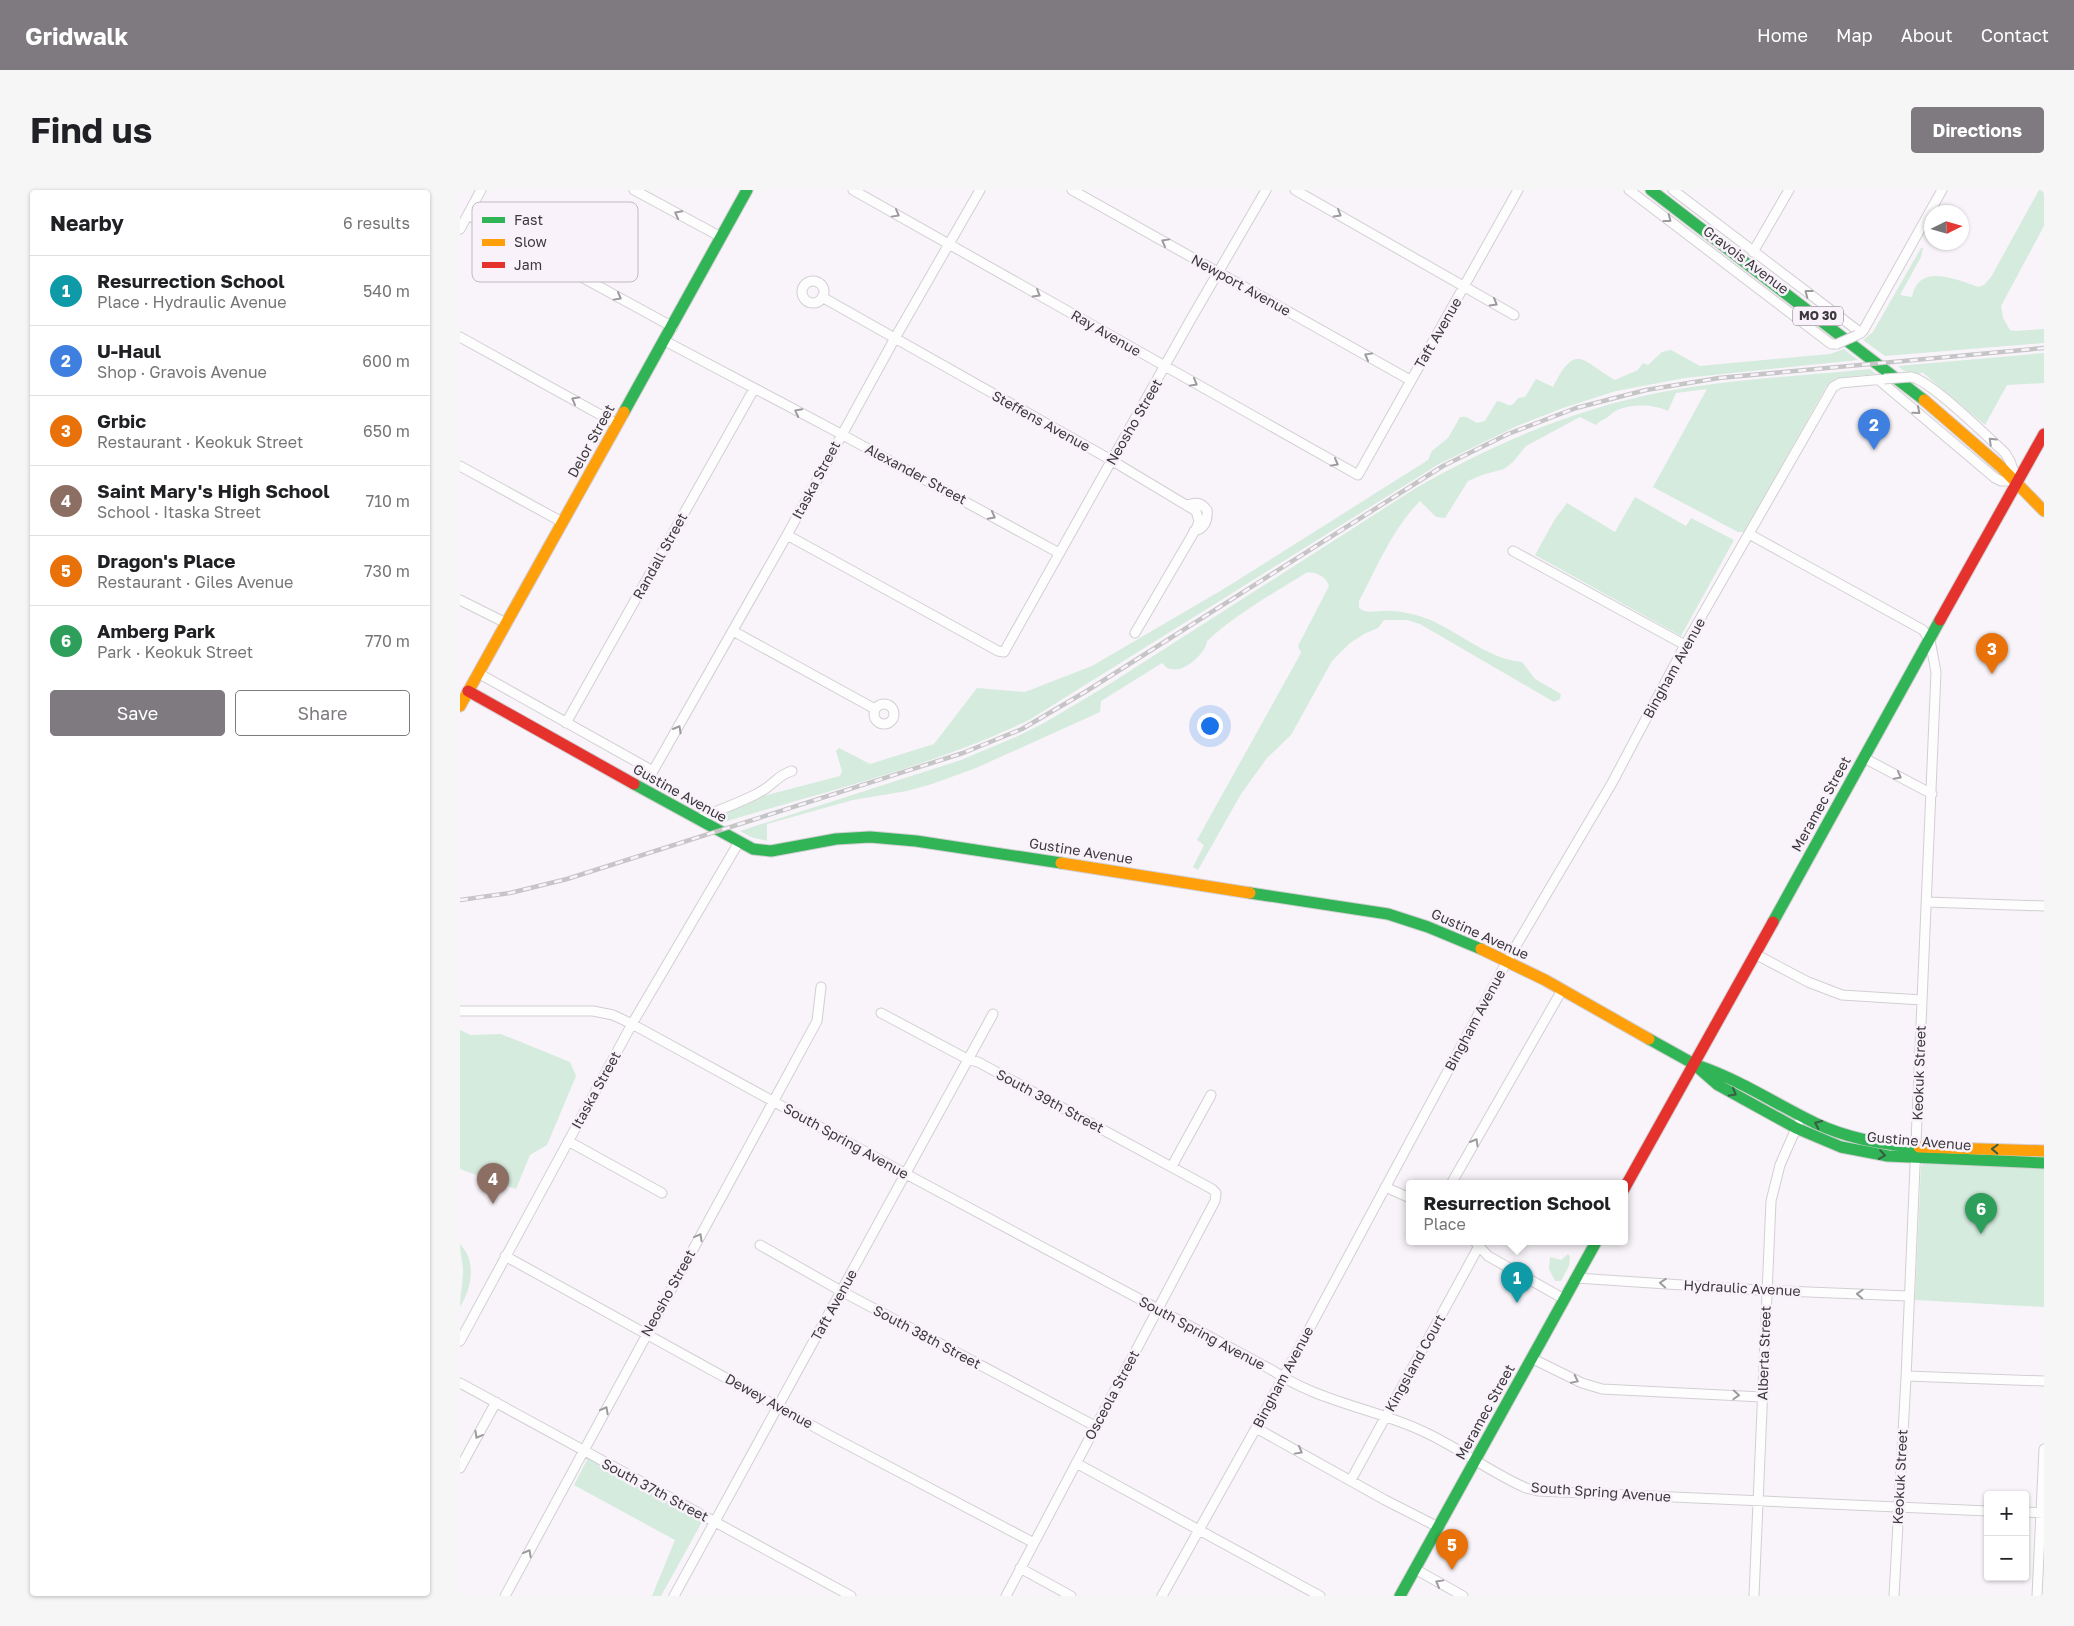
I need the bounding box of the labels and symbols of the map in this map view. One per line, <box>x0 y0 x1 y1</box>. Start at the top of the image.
legend <box>472 202 638 282</box>
north arrow <box>1924 205 1969 250</box>
one-way arrow <box>891 208 900 218</box>
one-way arrow <box>1332 208 1341 218</box>
text: Fast <box>514 211 543 228</box>
one-way arrow <box>674 211 683 221</box>
one-way arrow <box>1662 214 1671 222</box>
street label: Gravois Avenue <box>1700 222 1792 297</box>
text: Slow <box>514 233 547 250</box>
one-way arrow <box>1161 239 1170 249</box>
street label: Newport Avenue <box>1188 250 1294 319</box>
text: Jam <box>514 256 542 273</box>
one-way arrow <box>1032 288 1041 298</box>
one-way arrow <box>1804 290 1814 299</box>
one-way arrow <box>613 291 622 301</box>
street label: Taft Avenue <box>1410 294 1465 371</box>
one-way arrow <box>1489 297 1498 307</box>
street label: Ray Avenue <box>1068 306 1144 359</box>
road number: MO 30 <box>1793 306 1843 326</box>
one-way arrow <box>1364 352 1373 362</box>
street label: Neosho Street <box>1102 376 1165 468</box>
one-way arrow <box>1189 376 1198 386</box>
street label: Steffens Avenue <box>989 387 1093 455</box>
one-way arrow <box>571 396 580 406</box>
street label: Delor Street <box>563 401 618 480</box>
one-way arrow <box>1911 405 1920 414</box>
one-way arrow <box>794 408 803 418</box>
pin: 2 <box>1858 409 1890 450</box>
street label: Itaska Street <box>788 438 843 522</box>
one-way arrow <box>1989 438 1998 447</box>
street label: Alexander Street <box>863 440 970 507</box>
one-way arrow <box>1330 456 1339 466</box>
street label: Randall Street <box>629 510 690 602</box>
one-way arrow <box>987 510 996 520</box>
street label: Bingham Avenue <box>1639 615 1708 721</box>
pin: 3 <box>1976 633 2008 674</box>
your location <box>1197 713 1223 739</box>
one-way arrow <box>671 725 681 734</box>
street label: Meramec Street <box>1787 753 1854 854</box>
street label: Gustine Avenue <box>630 760 730 825</box>
one-way arrow <box>1893 770 1902 780</box>
street label: Gustine Avenue <box>1028 834 1134 867</box>
street label: Gustine Avenue <box>1429 904 1532 963</box>
street label: Bingham Avenue <box>1441 966 1508 1073</box>
street label: Keokuk Street <box>1908 1025 1929 1121</box>
street label: Itaska Street <box>567 1048 624 1131</box>
street label: South 39th Street <box>994 1065 1107 1136</box>
one-way arrow <box>1727 1087 1736 1097</box>
street label: South Spring Avenue <box>781 1099 912 1182</box>
one-way arrow <box>1815 1121 1824 1131</box>
street label: Gustine Avenue <box>1866 1127 1972 1154</box>
one-way arrow <box>1469 1138 1479 1147</box>
one-way arrow <box>1991 1144 1999 1154</box>
one-way arrow <box>1878 1149 1886 1160</box>
pin: 4 <box>477 1163 509 1204</box>
pin: 6 <box>1965 1193 1997 1234</box>
one-way arrow <box>693 1233 703 1242</box>
street label: Neosho Street <box>637 1246 698 1339</box>
pin: 1 <box>1501 1262 1533 1303</box>
street label: Taft Avenue <box>807 1266 860 1343</box>
street label: Hydraulic Avenue <box>1683 1276 1801 1299</box>
one-way arrow <box>1658 1278 1666 1289</box>
one-way arrow <box>1855 1289 1863 1299</box>
street label: South Spring Avenue <box>1136 1292 1268 1373</box>
street label: South 38th Street <box>871 1301 984 1372</box>
street label: Alberta Street <box>1753 1305 1774 1401</box>
street label: Kingsland Court <box>1381 1311 1448 1415</box>
street label: Bingham Avenue <box>1249 1323 1316 1430</box>
street label: Osceola Street <box>1081 1347 1142 1443</box>
street label: Meramec Street <box>1451 1361 1518 1462</box>
street label: Dewey Avenue <box>722 1369 816 1432</box>
one-way arrow <box>1570 1374 1579 1384</box>
one-way arrow <box>1732 1390 1740 1401</box>
one-way arrow <box>599 1406 609 1415</box>
street label: Keokuk Street <box>1889 1429 1910 1525</box>
one-way arrow <box>474 1430 484 1439</box>
one-way arrow <box>1293 1445 1302 1455</box>
street label: South 37th Street <box>599 1454 711 1525</box>
street label: South Spring Avenue <box>1530 1478 1672 1505</box>
pin: 5 <box>1436 1529 1468 1570</box>
one-way arrow <box>522 1549 532 1558</box>
one-way arrow <box>1435 1579 1444 1589</box>

